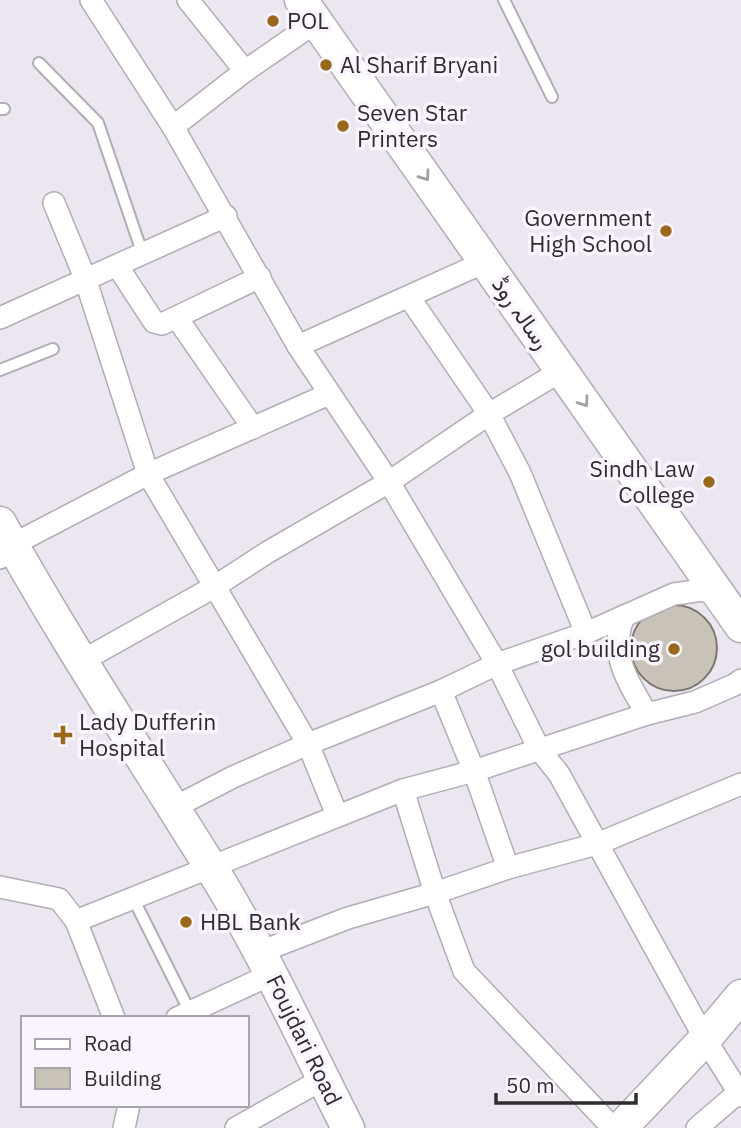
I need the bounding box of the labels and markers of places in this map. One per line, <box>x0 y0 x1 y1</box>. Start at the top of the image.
place label: POL <box>287 5 329 35</box>
marker: POL <box>265 13 281 29</box>
place label: Al Sharif Bryani <box>340 49 498 79</box>
marker: Al Sharif Bryani <box>318 57 334 73</box>
place label: Seven Star Printers <box>357 97 468 153</box>
marker: Seven Star Printers <box>335 118 351 134</box>
place label: Government High School <box>524 202 652 258</box>
marker: Government High School <box>658 223 674 239</box>
place label: Sindh Law College <box>590 453 695 509</box>
marker: Sindh Law College <box>701 474 717 490</box>
place label: gol building <box>541 633 660 663</box>
marker: gol building <box>666 641 682 657</box>
place label: Lady Dufferin Hospital <box>79 706 216 762</box>
marker: Lady Dufferin Hospital <box>53 725 73 745</box>
place label: HBL Bank <box>200 906 301 936</box>
marker: HBL Bank <box>178 914 194 930</box>

